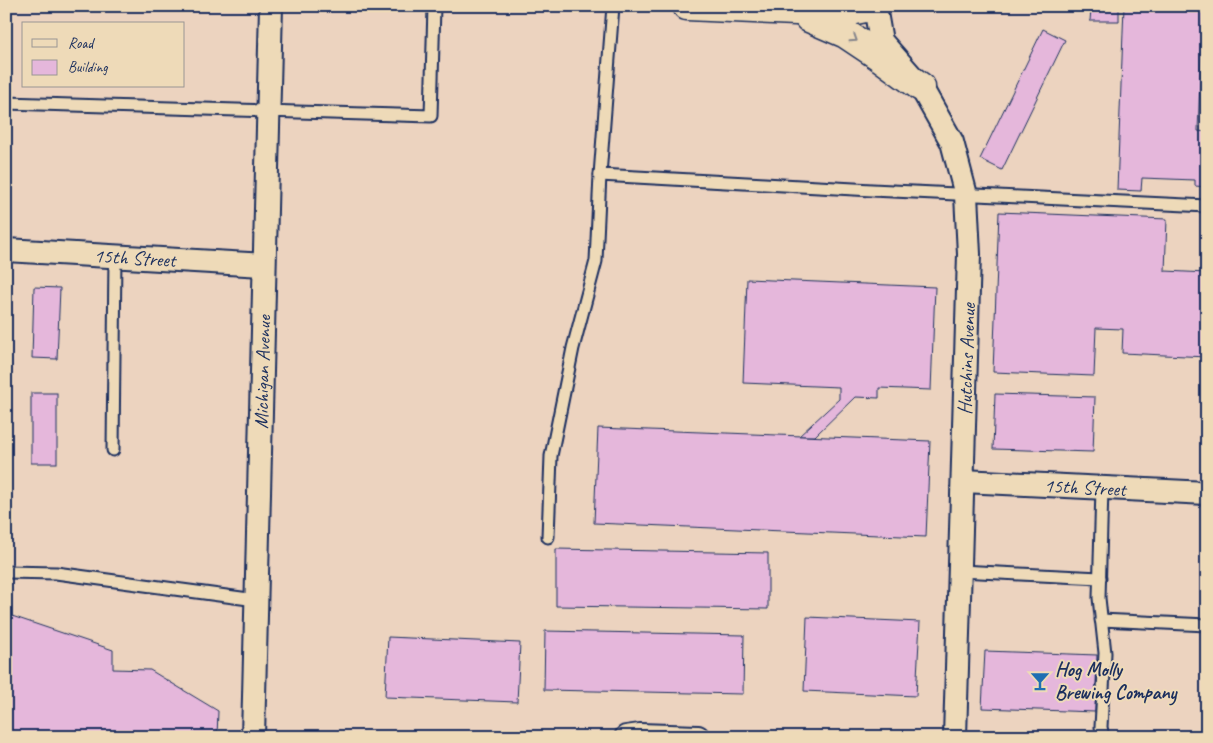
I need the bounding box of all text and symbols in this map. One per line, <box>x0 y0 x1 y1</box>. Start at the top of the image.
legend <box>22 22 185 88</box>
one-way arrow <box>848 33 858 42</box>
text: Road <box>68 34 95 53</box>
text: Building <box>68 58 108 77</box>
street label: 15th Street <box>93 243 179 273</box>
street label: Hutchins Avenue <box>952 301 981 415</box>
street label: Michigan Avenue <box>249 314 276 429</box>
street label: 15th Street <box>1043 473 1129 502</box>
place label: Hog Molly Brewing Company <box>1055 657 1179 706</box>
bar icon: Hog Molly Brewing Company <box>1029 670 1051 692</box>

